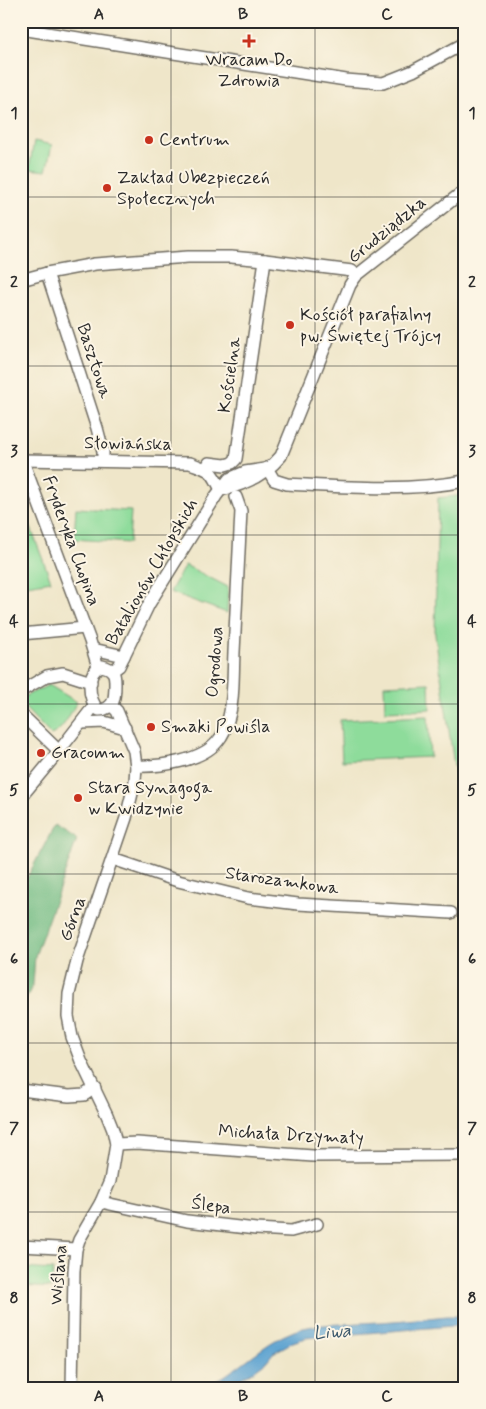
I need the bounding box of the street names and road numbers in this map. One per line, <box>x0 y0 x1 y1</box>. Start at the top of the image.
street label: Grudziądzka <box>343 191 431 269</box>
street label: Basztowa <box>71 320 117 402</box>
street label: Kościelna <box>213 335 247 415</box>
street label: Słowiańska <box>84 431 172 457</box>
street label: Fryderyka Chopina <box>36 473 106 609</box>
street label: Batalionów Chłopskich <box>100 494 204 650</box>
street label: Ogrodowa <box>201 626 229 698</box>
street label: Starozamkowa <box>224 861 340 901</box>
street label: Górna <box>54 893 92 945</box>
street label: Michała Drzymały <box>218 1119 364 1151</box>
street label: Ślepa <box>190 1191 232 1221</box>
street label: Wiślana <box>44 1244 74 1306</box>

